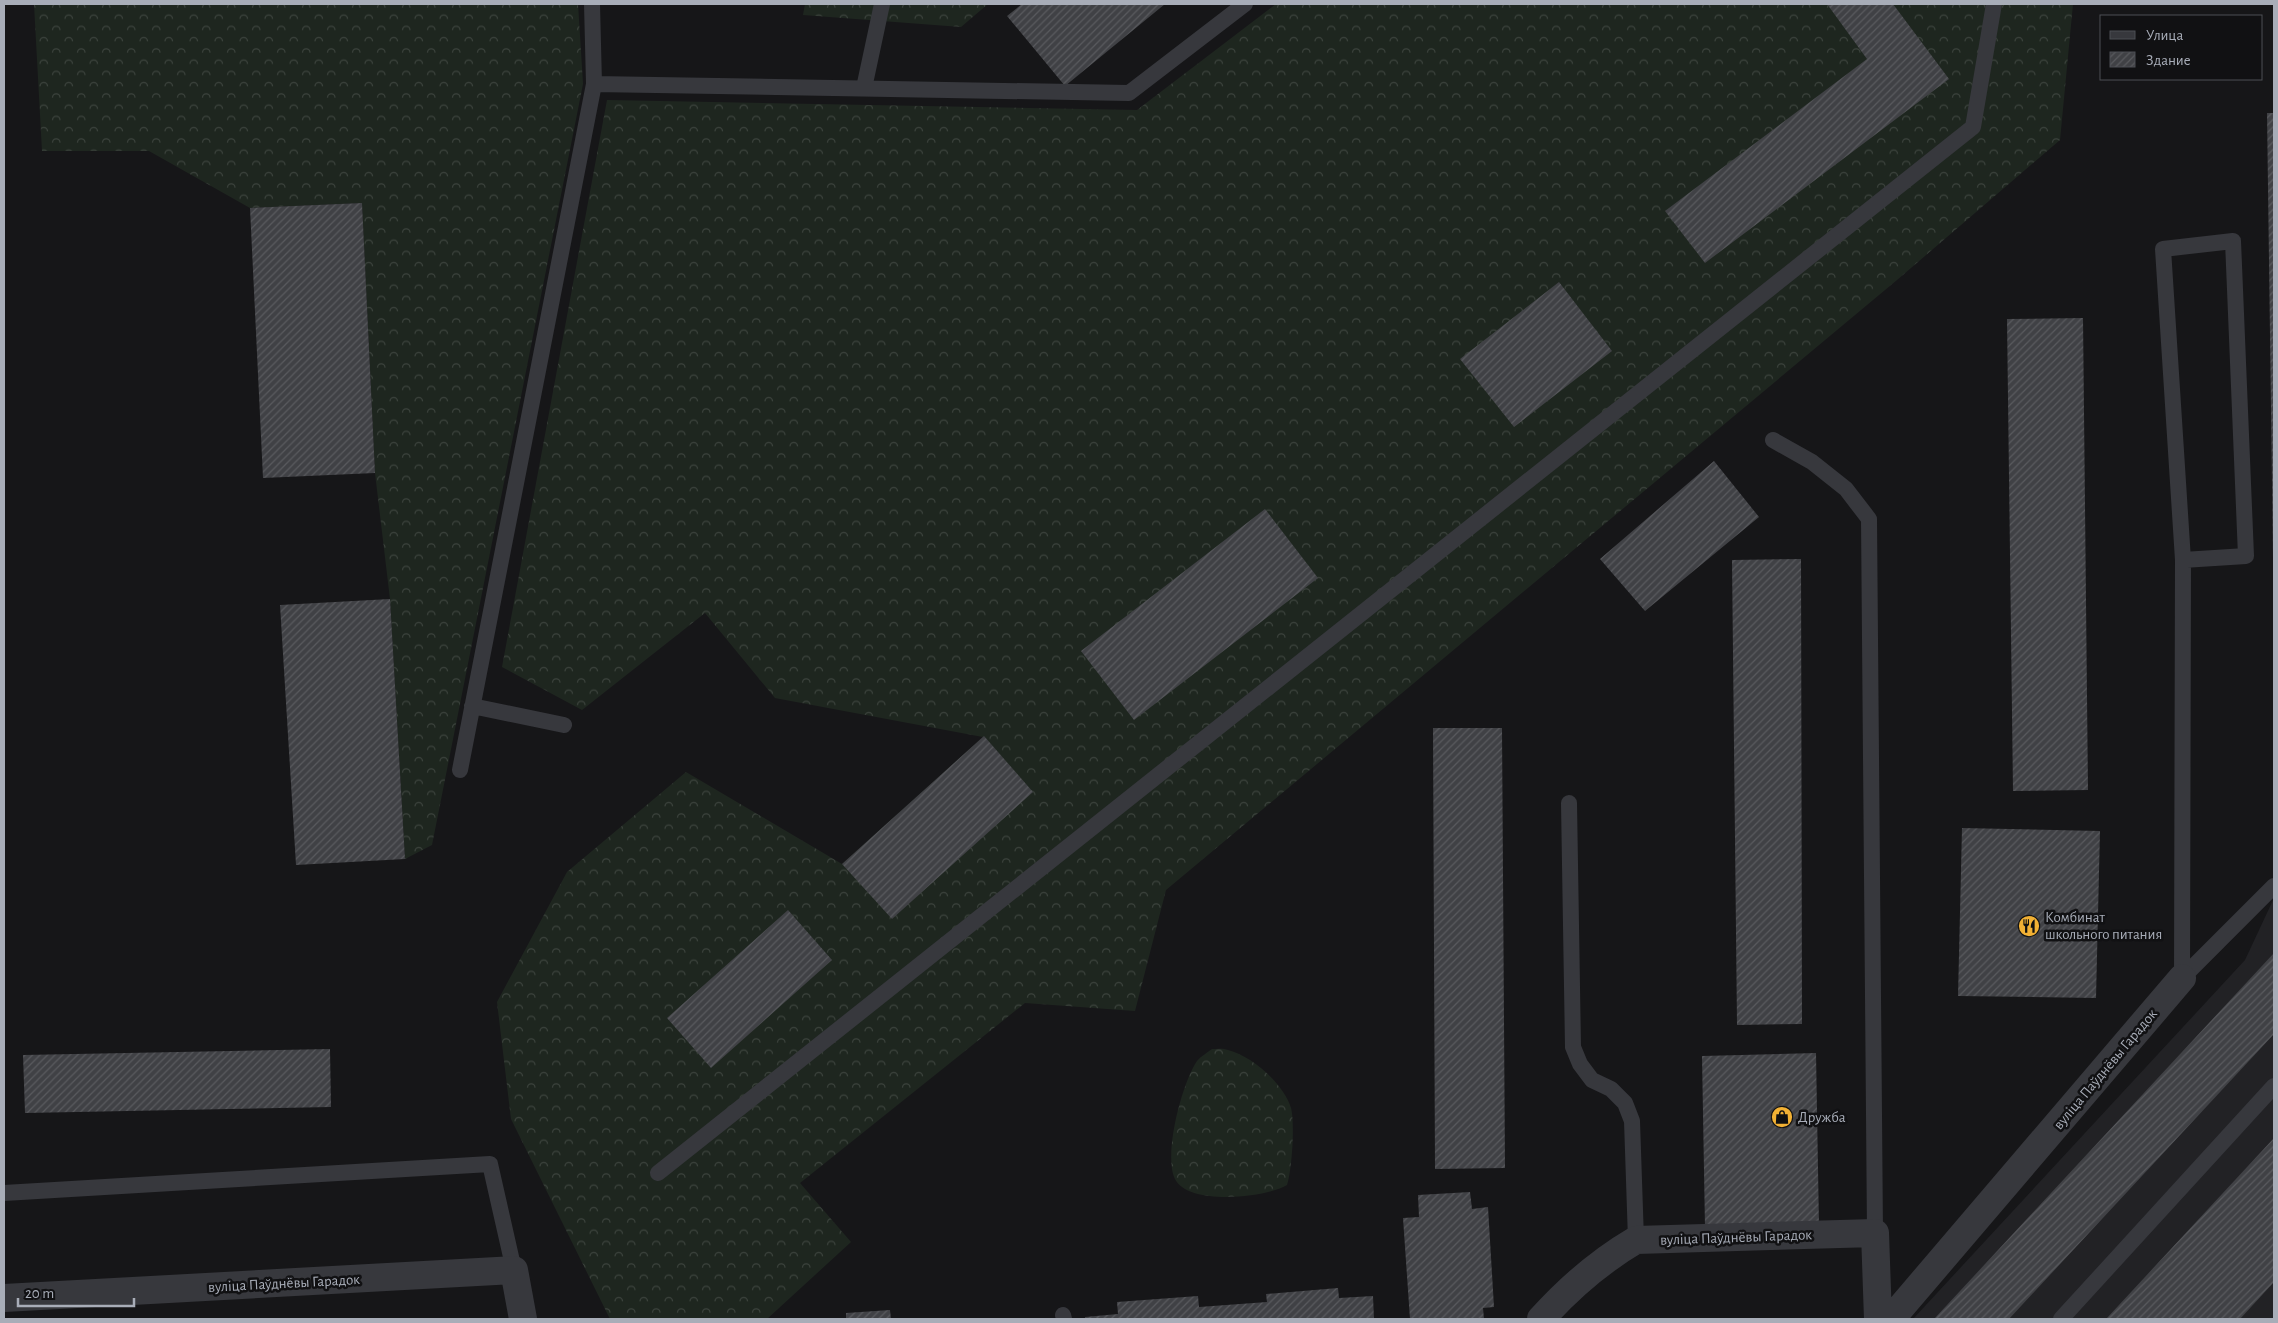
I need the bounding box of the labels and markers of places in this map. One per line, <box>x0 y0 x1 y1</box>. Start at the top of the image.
place label: Комбинат школьного питания <box>2045 910 2162 942</box>
restaurant icon: Комбинат школьного питания <box>2017 914 2041 938</box>
shop icon: Дружба <box>1770 1105 1794 1129</box>
place label: Дружба <box>1798 1110 1846 1125</box>

